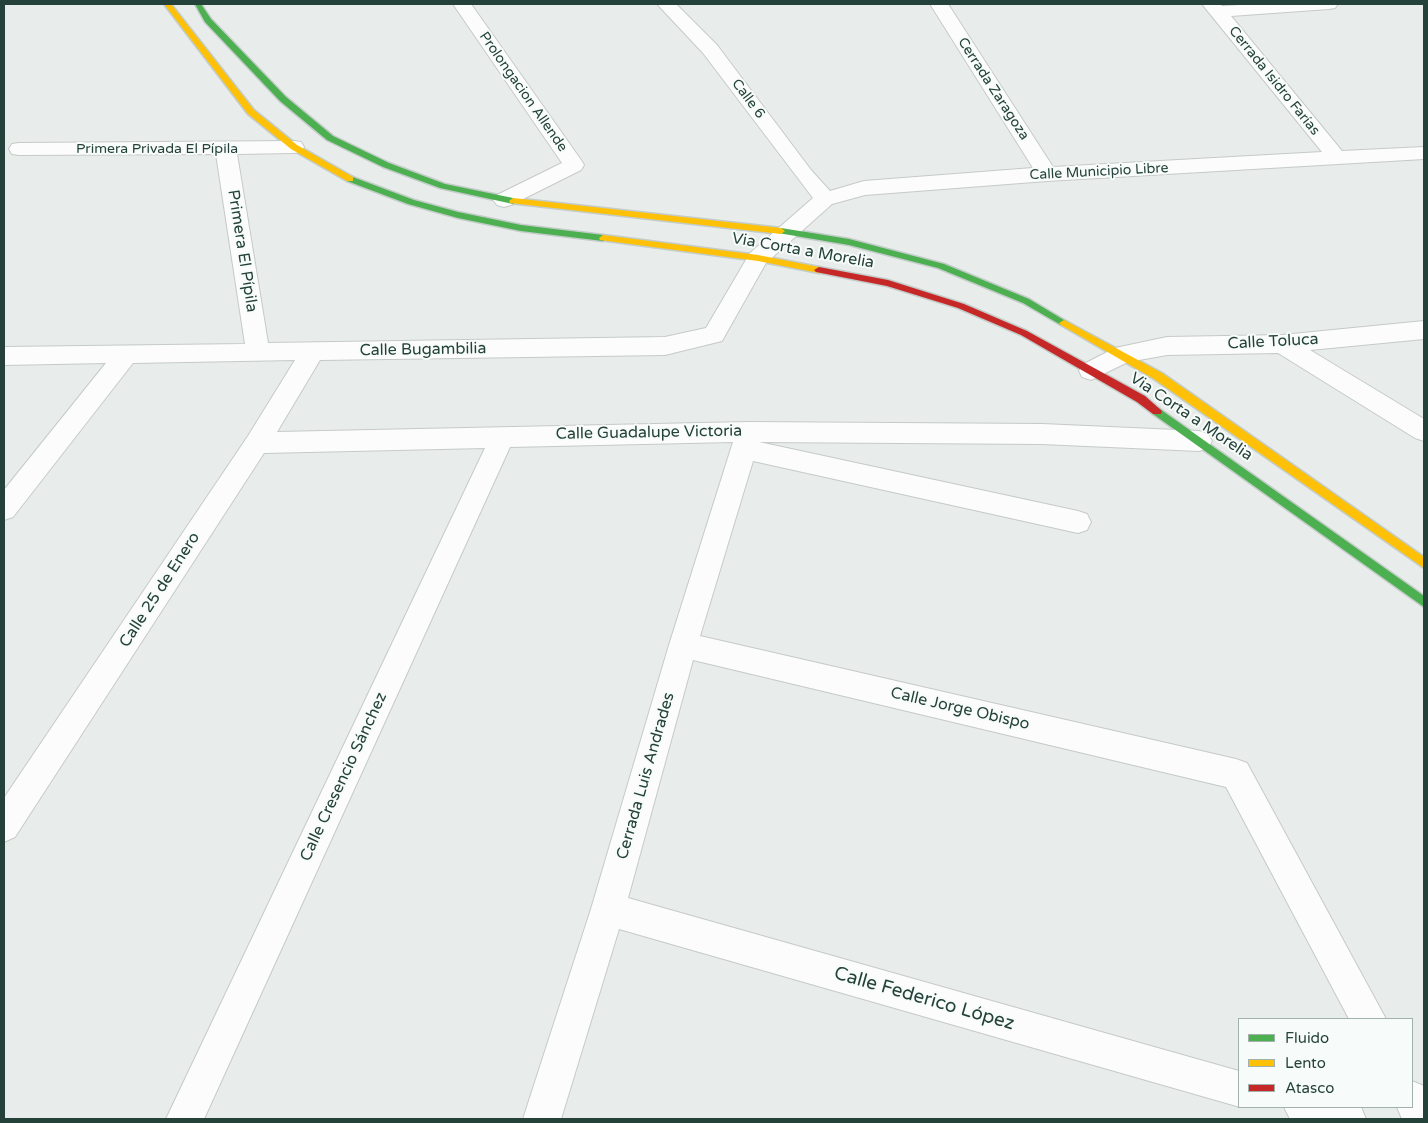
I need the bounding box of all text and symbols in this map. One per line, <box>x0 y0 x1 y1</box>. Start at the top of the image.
street label: Cerrada Isidro Farías <box>1225 23 1323 139</box>
street label: Prolongacion Allende <box>475 29 571 155</box>
street label: Cerrada Zaragoza <box>954 35 1032 143</box>
street label: Calle 6 <box>728 76 768 122</box>
street label: Primera Privada El Pípila <box>76 141 238 157</box>
street label: Calle Municipio Libre <box>1029 160 1169 184</box>
street label: Primera El Pípila <box>223 188 261 314</box>
street label: Via Corta a Morelia <box>730 229 876 273</box>
street label: Calle Toluca <box>1227 330 1319 354</box>
street label: Calle Bugambilia <box>359 339 487 361</box>
street label: Via Corta a Morelia <box>1126 369 1256 465</box>
street label: Calle Guadalupe Victoria <box>556 422 742 444</box>
street label: Calle 25 de Enero <box>116 529 204 651</box>
street label: Calle Jorge Obispo <box>889 684 1031 734</box>
street label: Calle Cresencio Sánchez <box>296 690 392 864</box>
street label: Cerrada Luis Andrades <box>613 690 679 862</box>
street label: Calle Federico López <box>831 962 1017 1036</box>
legend <box>1238 1018 1413 1108</box>
text: Fluido <box>1285 1029 1329 1047</box>
text: Lento <box>1285 1054 1326 1072</box>
text: Atasco <box>1285 1079 1334 1097</box>

